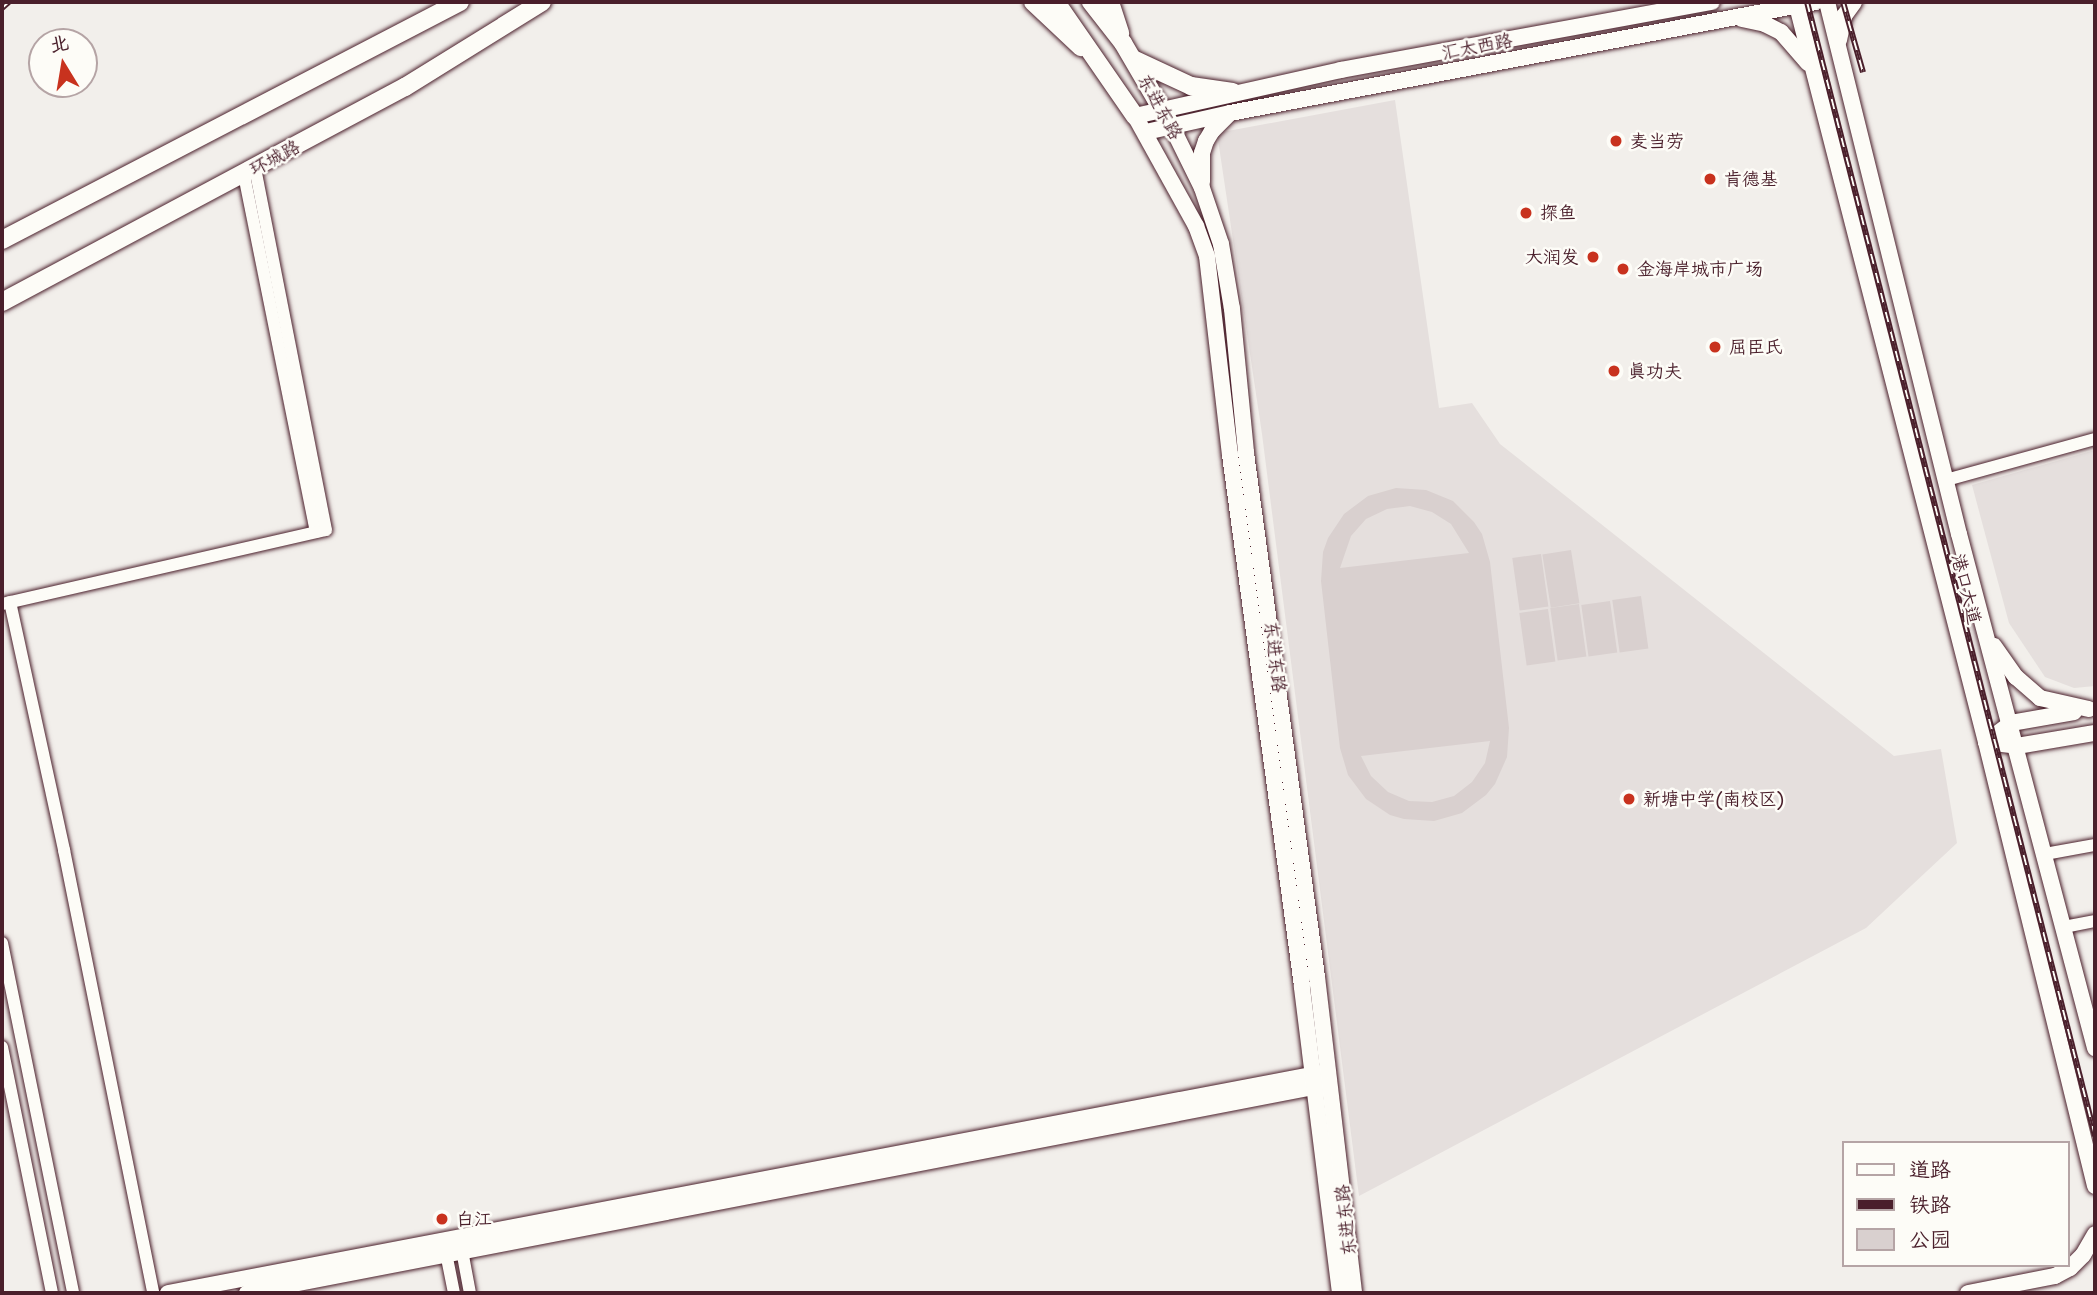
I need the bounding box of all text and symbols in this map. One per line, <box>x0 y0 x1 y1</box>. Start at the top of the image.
north arrow <box>28 28 98 98</box>
text: 北 <box>48 30 71 58</box>
street label: 汇太西路 <box>1440 30 1514 64</box>
street label: 东进东路 <box>1133 70 1187 144</box>
place label: 麦当劳 <box>1630 130 1684 152</box>
marker: 麦当劳 <box>1608 133 1624 149</box>
street label: 环城路 <box>246 136 304 180</box>
place label: 肯德基 <box>1724 168 1778 190</box>
marker: 肯德基 <box>1702 171 1718 187</box>
place label: 探鱼 <box>1540 202 1576 224</box>
marker: 探鱼 <box>1518 205 1534 221</box>
place label: 大润发 <box>1525 246 1579 268</box>
marker: 大润发 <box>1585 249 1601 265</box>
place label: 金海岸城市广场 <box>1637 258 1763 280</box>
marker: 金海岸城市广场 <box>1615 261 1631 277</box>
place label: 屈臣氏 <box>1729 336 1783 358</box>
marker: 屈臣氏 <box>1707 339 1723 355</box>
place label: 真功夫 <box>1628 360 1682 382</box>
marker: 真功夫 <box>1606 363 1622 379</box>
street label: 港口大道 <box>1947 551 1985 627</box>
street label: 东进东路 <box>1260 620 1290 694</box>
place label: 新塘中学(南校区) <box>1643 788 1784 810</box>
marker: 新塘中学(南校区) <box>1621 791 1637 807</box>
legend <box>1842 1141 2069 1267</box>
text: 道路 <box>1909 1156 1951 1184</box>
street label: 东进东路 <box>1331 1183 1361 1257</box>
text: 铁路 <box>1909 1191 1951 1219</box>
place label: 白江 <box>456 1208 492 1230</box>
marker: 白江 <box>434 1211 450 1227</box>
text: 公园 <box>1909 1226 1951 1254</box>

